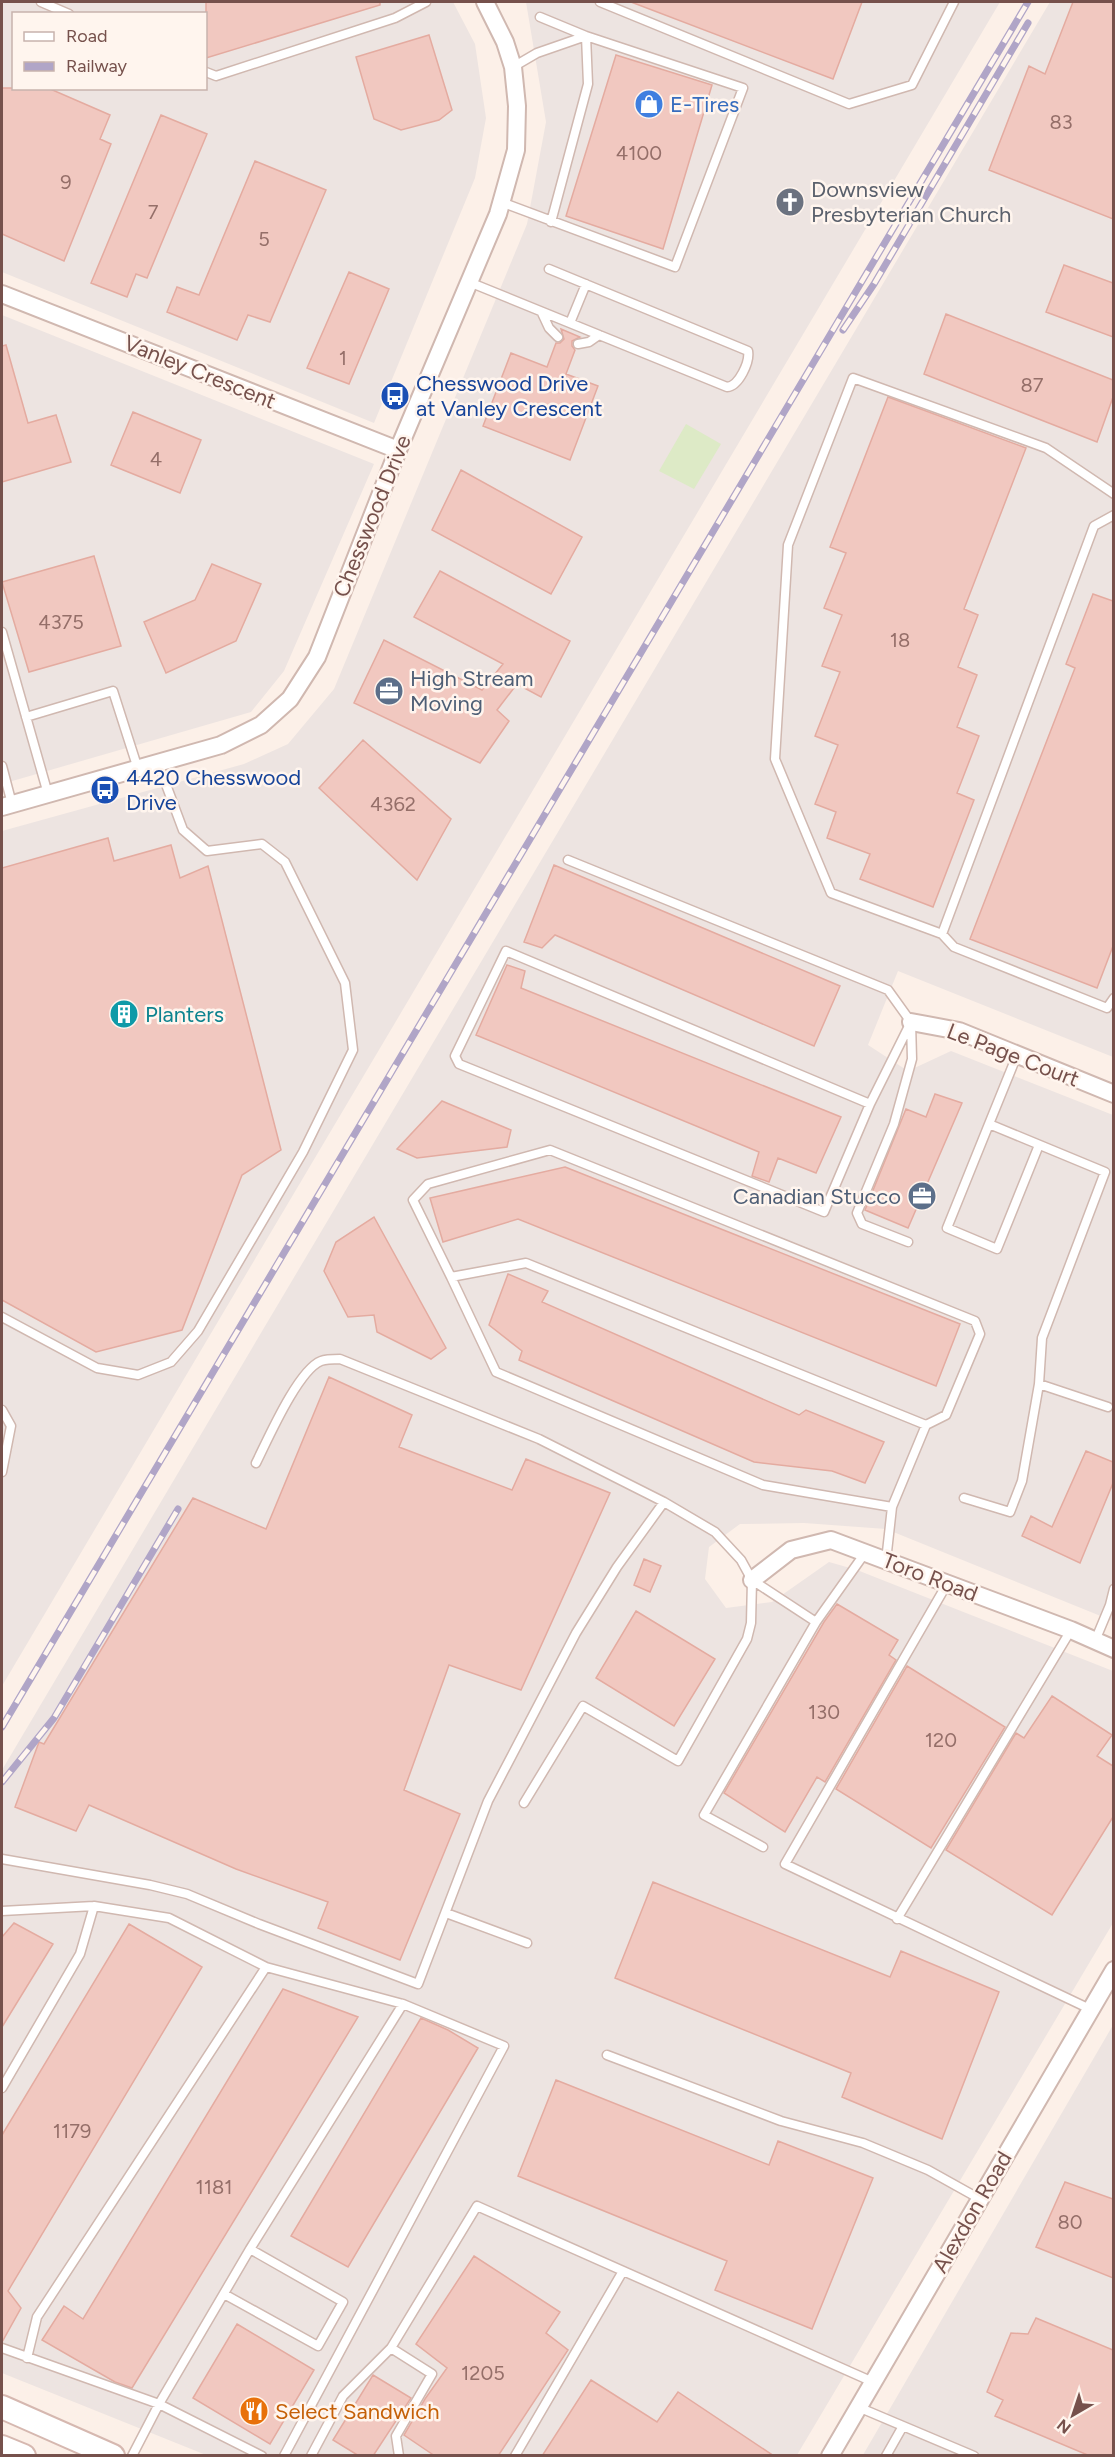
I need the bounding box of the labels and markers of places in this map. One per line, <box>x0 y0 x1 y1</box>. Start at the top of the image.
shop icon: E-Tires <box>633 88 665 120</box>
place label: E-Tires <box>670 91 739 118</box>
place label: Downsview Presbyterian Church <box>811 176 1011 228</box>
church icon: Downsview Presbyterian Church <box>774 186 806 218</box>
place label: Chesswood Drive at Vanley Crescent <box>416 370 602 422</box>
bus stop icon: Chesswood Drive at Vanley Crescent <box>379 380 411 412</box>
place label: High Stream Moving <box>410 665 533 717</box>
office icon: High Stream Moving <box>373 675 405 707</box>
place label: 4420 Chesswood Drive <box>126 764 301 816</box>
bus stop icon: 4420 Chesswood Drive <box>89 774 121 806</box>
building icon: Planters <box>108 998 140 1030</box>
place label: Planters <box>145 1001 224 1028</box>
office icon: Canadian Stucco <box>906 1180 938 1212</box>
place label: Canadian Stucco <box>733 1183 901 1210</box>
restaurant icon: Select Sandwich <box>238 2395 270 2427</box>
place label: Select Sandwich <box>275 2398 439 2425</box>

